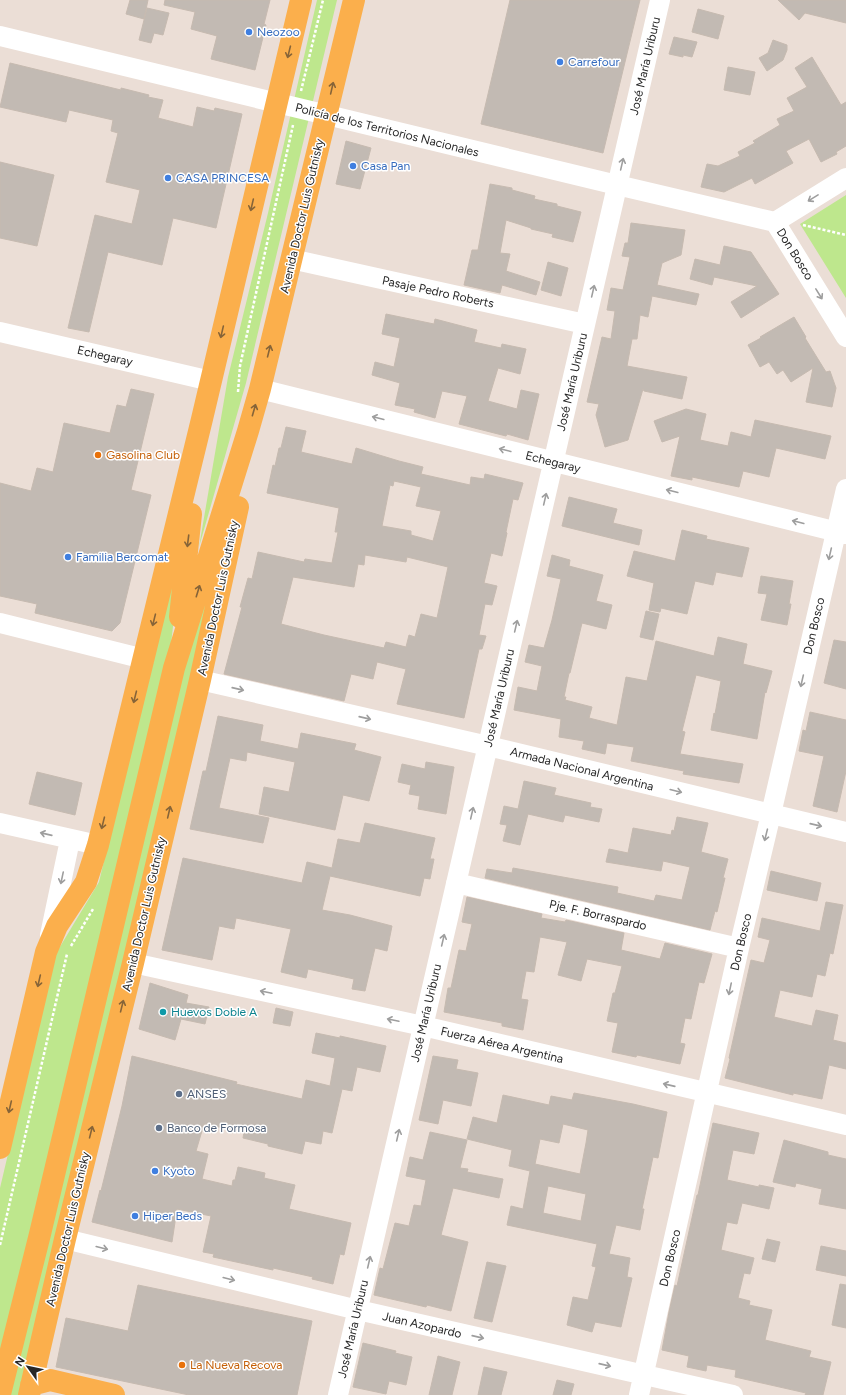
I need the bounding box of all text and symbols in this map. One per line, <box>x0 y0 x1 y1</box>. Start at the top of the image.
street label: José María Uriburu <box>627 16 663 116</box>
place label: Neozoo <box>257 25 300 39</box>
marker: Neozoo <box>244 27 254 37</box>
one-way arrow <box>285 45 292 58</box>
place label: Carrefour <box>568 55 620 69</box>
marker: Carrefour <box>555 57 565 67</box>
one-way arrow <box>329 82 337 95</box>
street label: Policía de los Territorios Nacionales <box>294 100 481 160</box>
street label: Avenida Doctor Luis Gutnisky <box>277 137 327 295</box>
one-way arrow <box>619 158 627 171</box>
place label: Casa Pan <box>361 159 410 173</box>
marker: Casa Pan <box>348 161 358 171</box>
place label: CASA PRINCESA <box>176 171 269 185</box>
marker: CASA PRINCESA <box>163 173 173 183</box>
one-way arrow <box>807 195 819 203</box>
one-way arrow <box>248 198 256 211</box>
street label: Don Bosco <box>774 226 816 282</box>
street label: Pasaje Pedro Roberts <box>381 273 496 311</box>
one-way arrow <box>589 285 597 298</box>
one-way arrow <box>816 288 824 300</box>
one-way arrow <box>218 325 226 338</box>
street label: José María Uriburu <box>554 332 590 432</box>
street label: Echegaray <box>76 343 135 369</box>
one-way arrow <box>266 345 273 358</box>
one-way arrow <box>251 404 258 417</box>
one-way arrow <box>372 414 385 422</box>
one-way arrow <box>498 445 511 453</box>
place label: Gasolina Club <box>106 448 180 462</box>
street label: Echegaray <box>524 448 583 476</box>
marker: Gasolina Club <box>93 450 103 460</box>
one-way arrow <box>665 487 678 494</box>
one-way arrow <box>541 493 549 506</box>
street label: Avenida Doctor Luis Gutnisky <box>195 518 241 677</box>
one-way arrow <box>792 518 805 526</box>
one-way arrow <box>184 534 192 547</box>
one-way arrow <box>826 548 834 561</box>
place label: Familia Bercomat <box>76 550 169 564</box>
marker: Familia Bercomat <box>63 552 73 562</box>
one-way arrow <box>195 584 202 597</box>
street label: Don Bosco <box>801 596 827 656</box>
one-way arrow <box>149 614 157 627</box>
one-way arrow <box>512 620 520 633</box>
street label: José María Uriburu <box>481 648 517 748</box>
one-way arrow <box>797 674 805 687</box>
one-way arrow <box>231 685 244 693</box>
one-way arrow <box>131 690 138 703</box>
one-way arrow <box>358 714 371 722</box>
street label: Armada Nacional Argentina <box>509 744 655 794</box>
one-way arrow <box>669 788 682 796</box>
one-way arrow <box>166 805 173 818</box>
one-way arrow <box>469 807 477 820</box>
one-way arrow <box>99 816 107 829</box>
one-way arrow <box>809 822 822 829</box>
one-way arrow <box>762 828 770 841</box>
one-way arrow <box>40 829 53 837</box>
street label: Avenida Doctor Luis Gutnisky <box>119 835 169 993</box>
one-way arrow <box>57 871 65 884</box>
street label: Pje. F. Borraspardo <box>548 897 648 933</box>
street label: Don Bosco <box>728 912 754 972</box>
one-way arrow <box>440 934 448 947</box>
street label: José María Uriburu <box>408 963 444 1063</box>
one-way arrow <box>35 974 43 987</box>
one-way arrow <box>726 982 734 995</box>
one-way arrow <box>260 988 273 996</box>
one-way arrow <box>119 1000 127 1013</box>
place label: Huevos Doble A <box>171 1005 257 1019</box>
marker: Huevos Doble A <box>158 1007 168 1017</box>
one-way arrow <box>387 1015 400 1023</box>
street label: Fuerza Aérea Argentina <box>439 1024 565 1066</box>
one-way arrow <box>663 1080 676 1088</box>
place label: ANSES <box>187 1087 226 1101</box>
marker: ANSES <box>174 1089 184 1099</box>
one-way arrow <box>5 1100 13 1113</box>
place label: Banco de Formosa <box>167 1121 266 1135</box>
marker: Banco de Formosa <box>154 1123 164 1133</box>
one-way arrow <box>88 1126 95 1139</box>
one-way arrow <box>395 1129 403 1142</box>
street label: Avenida Doctor Luis Gutnisky <box>43 1150 93 1308</box>
place label: Kyoto <box>163 1164 195 1178</box>
marker: Kyoto <box>150 1166 160 1176</box>
place label: Hiper Beds <box>143 1209 202 1223</box>
marker: Hiper Beds <box>130 1211 140 1221</box>
street label: Don Bosco <box>657 1228 683 1288</box>
one-way arrow <box>96 1245 109 1253</box>
one-way arrow <box>366 1255 373 1268</box>
one-way arrow <box>222 1276 235 1283</box>
street label: José María Uriburu <box>335 1279 371 1379</box>
street label: Juan Azopardo <box>381 1309 463 1341</box>
one-way arrow <box>471 1334 484 1342</box>
north arrow <box>8 1347 48 1387</box>
text: N <box>12 1355 28 1369</box>
place label: La Nueva Recova <box>190 1358 282 1372</box>
marker: La Nueva Recova <box>177 1360 187 1370</box>
one-way arrow <box>598 1362 611 1370</box>

